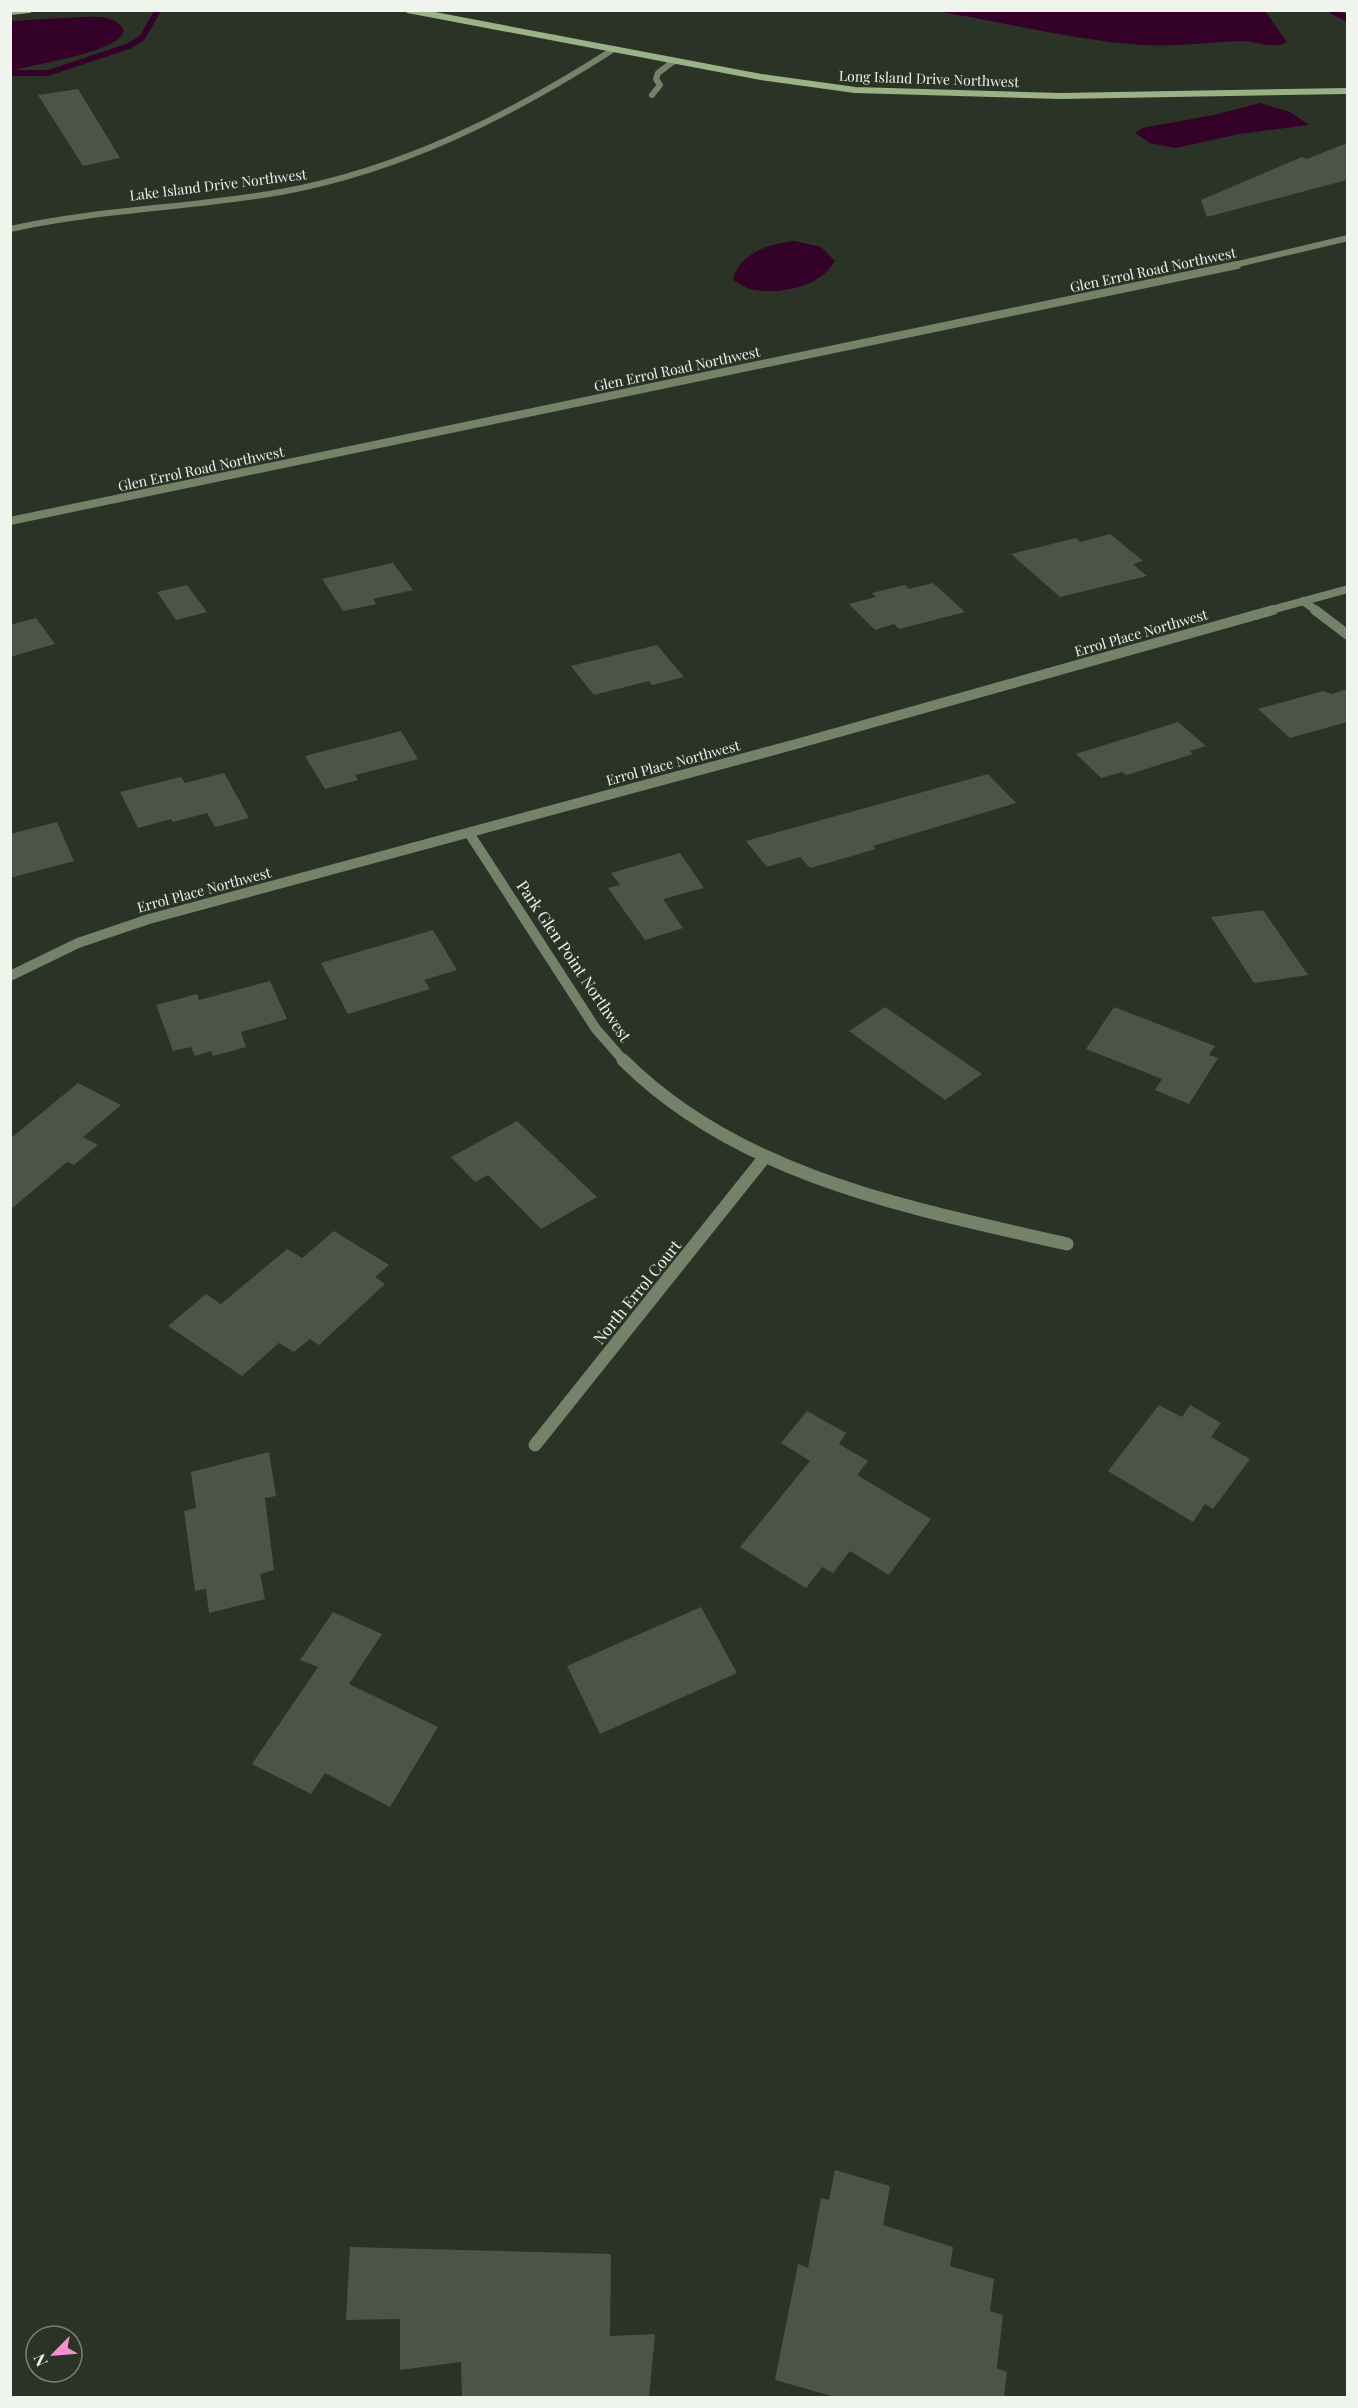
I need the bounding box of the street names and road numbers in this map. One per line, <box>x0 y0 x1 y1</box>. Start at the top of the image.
street label: Long Island Drive Northwest <box>839 66 1020 91</box>
street label: Lake Island Drive Northwest <box>128 164 309 205</box>
street label: Glen Errol Road Northwest <box>1068 242 1239 296</box>
street label: Glen Errol Road Northwest <box>592 341 763 395</box>
street label: Glen Errol Road Northwest <box>116 441 287 495</box>
street label: Errol Place Northwest <box>1072 604 1211 661</box>
street label: Errol Place Northwest <box>604 735 743 790</box>
street label: Errol Place Northwest <box>135 862 274 917</box>
street label: Park Glen Point Northwest <box>512 876 637 1046</box>
street label: North Errol Court <box>588 1235 685 1348</box>

